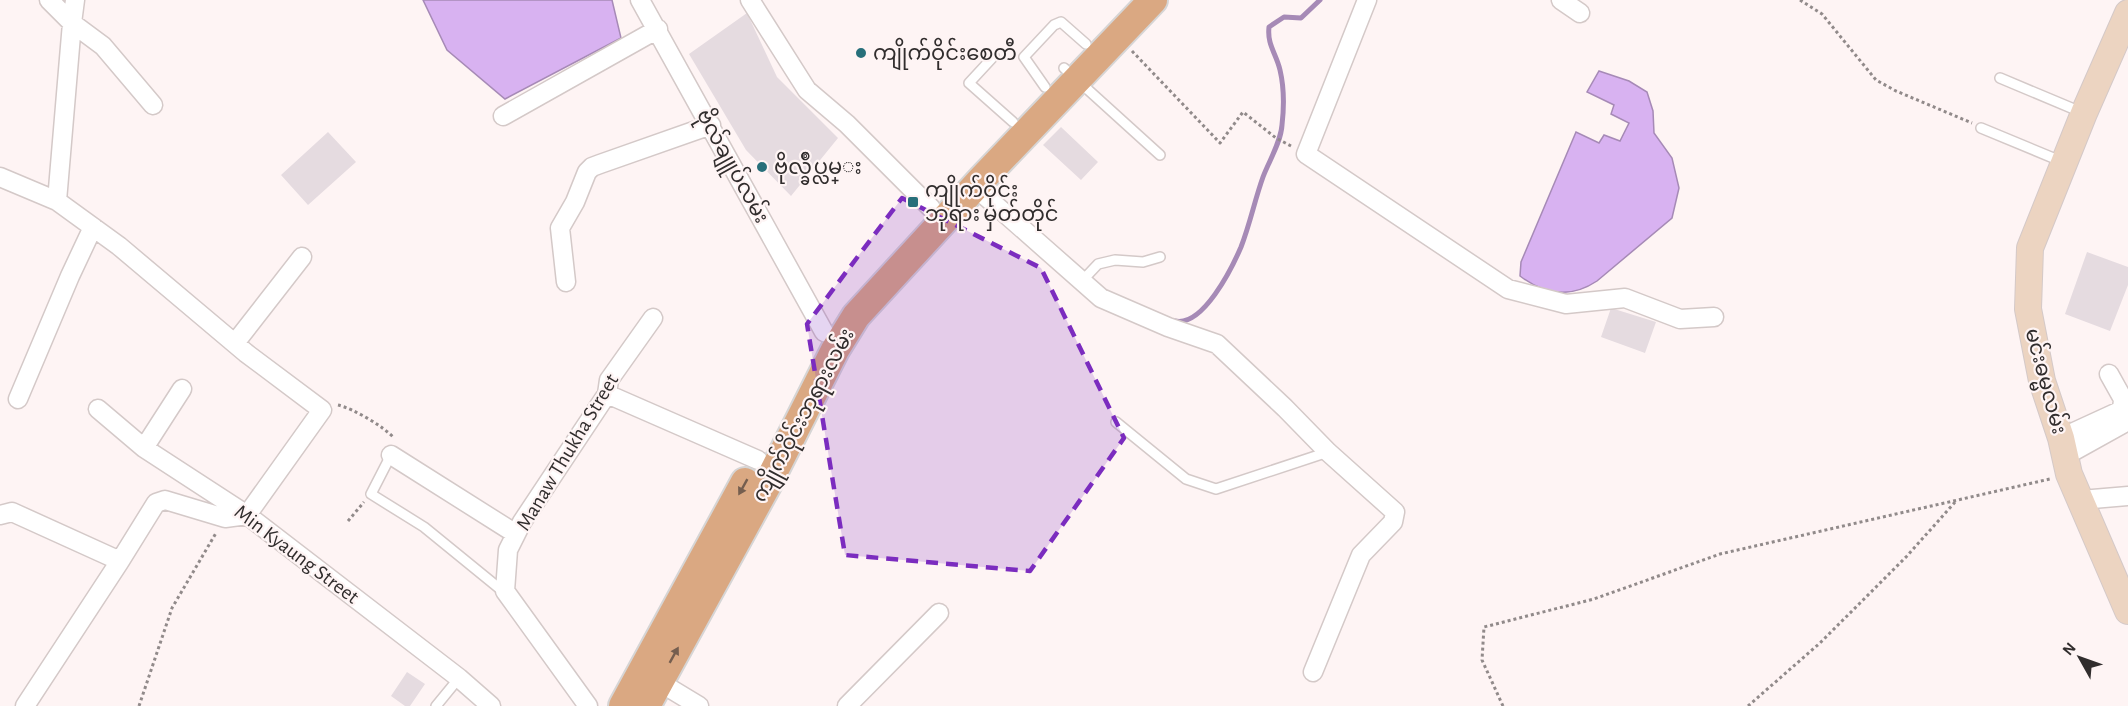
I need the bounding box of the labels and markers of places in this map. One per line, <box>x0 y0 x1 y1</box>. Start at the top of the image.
place label: ကျိုက်ဝိုင်းစေတီ <box>873 37 1017 71</box>
marker: ကျိုက်ဝိုင်းစေတီ <box>854 46 868 60</box>
place label: ဗိုလ္ခ်ဳပ္လမ္း <box>774 151 862 185</box>
marker: ဗိုလ္ခ်ဳပ္လမ္း <box>755 160 769 174</box>
place label: ကျိုက်ဝိုင်း ဘုရား မှတ်တိုင် <box>925 174 1058 231</box>
marker: ကျိုက်ဝိုင်း ဘုရား မှတ်တိုင် <box>906 195 920 209</box>

